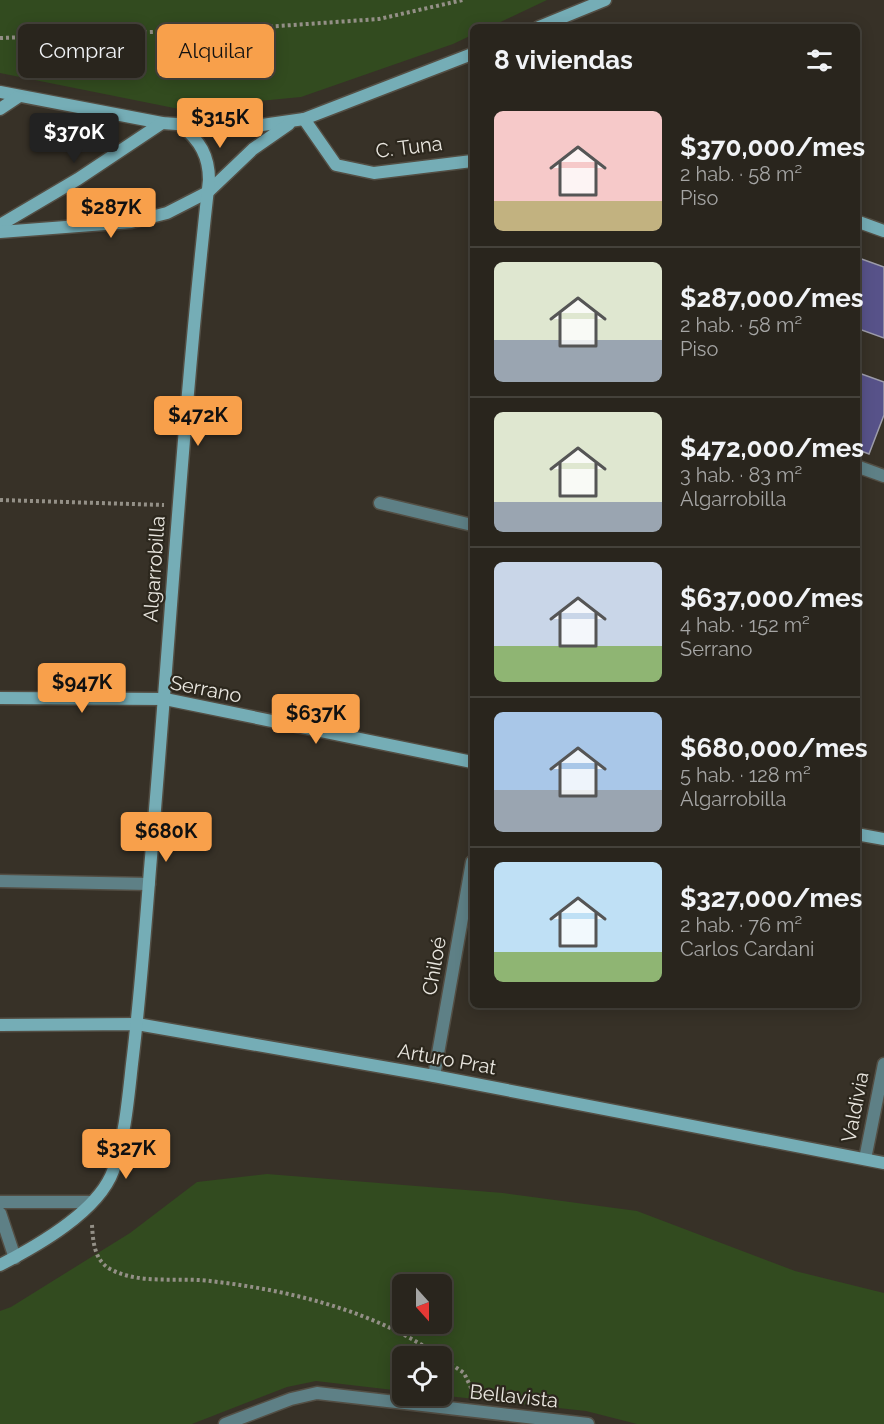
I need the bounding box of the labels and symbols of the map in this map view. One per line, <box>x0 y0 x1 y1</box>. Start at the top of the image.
pin: $315K <box>178 98 262 149</box>
pin: $370K <box>32 113 116 164</box>
street label: C. Tuna <box>374 131 444 163</box>
pin: $287K <box>69 188 153 239</box>
pin: $472K <box>156 396 240 447</box>
street label: Algarrobilla <box>138 515 170 623</box>
pin: $947K <box>40 663 124 714</box>
street label: Serrano <box>168 670 244 708</box>
pin: $637K <box>274 694 358 745</box>
pin: $680K <box>124 812 208 863</box>
street label: Chiloé <box>417 935 451 997</box>
street label: Arturo Prat <box>396 1039 498 1080</box>
street label: Valdivia <box>836 1070 874 1144</box>
pin: $327K <box>84 1129 168 1180</box>
north arrow <box>392 1274 452 1334</box>
street label: Bellavista <box>469 1379 559 1413</box>

